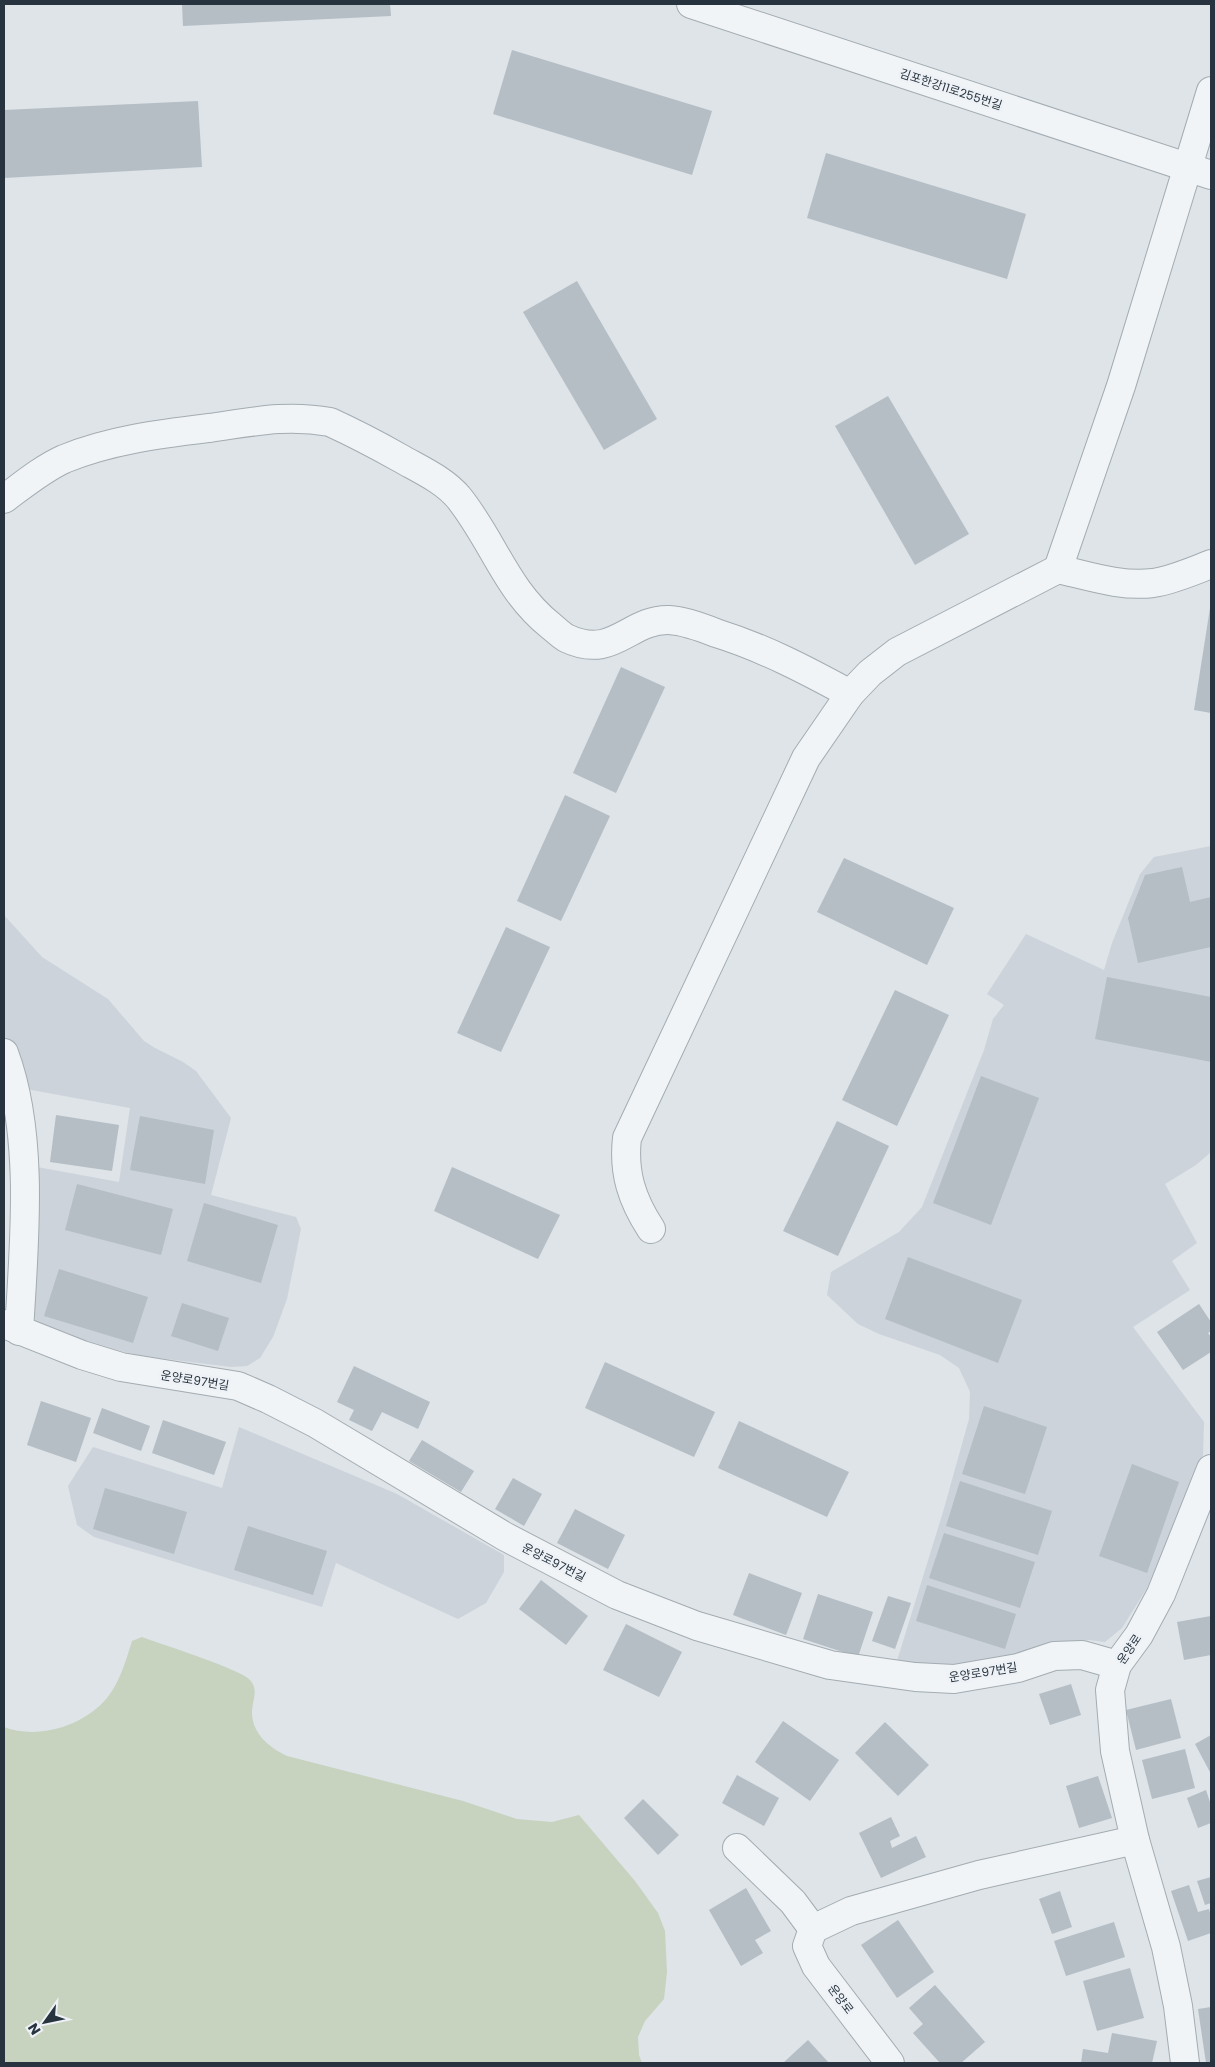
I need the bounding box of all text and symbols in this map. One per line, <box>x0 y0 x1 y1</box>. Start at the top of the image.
street label: 김포한강11로255번길 <box>898 64 1004 114</box>
street label: 운양로97번길 <box>159 1366 231 1394</box>
street label: 운양로97번길 <box>519 1539 589 1585</box>
street label: 운양로 <box>1113 1631 1145 1667</box>
street label: 운양로97번길 <box>947 1658 1019 1686</box>
street label: 운양로 <box>824 1981 858 2017</box>
north arrow <box>20 1997 70 2047</box>
text: N <box>23 2019 45 2039</box>

